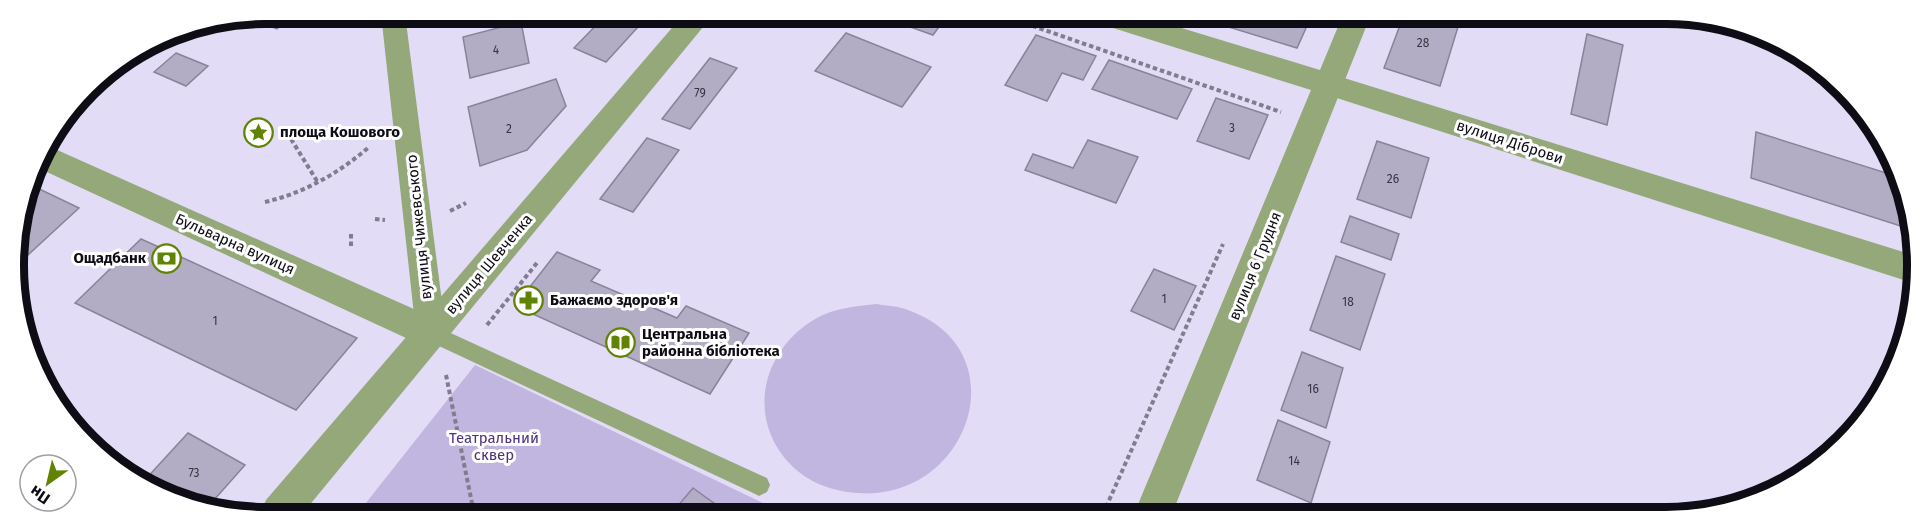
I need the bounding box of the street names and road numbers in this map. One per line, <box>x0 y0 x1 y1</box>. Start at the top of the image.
street label: вулиця Діброви <box>1454 116 1566 168</box>
street label: вулиця Чижевського <box>402 154 436 300</box>
street label: вулиця 6 Грудня <box>1225 209 1285 323</box>
street label: Бульварна вулиця <box>173 210 297 278</box>
street label: вулиця Шевченка <box>442 210 536 318</box>

